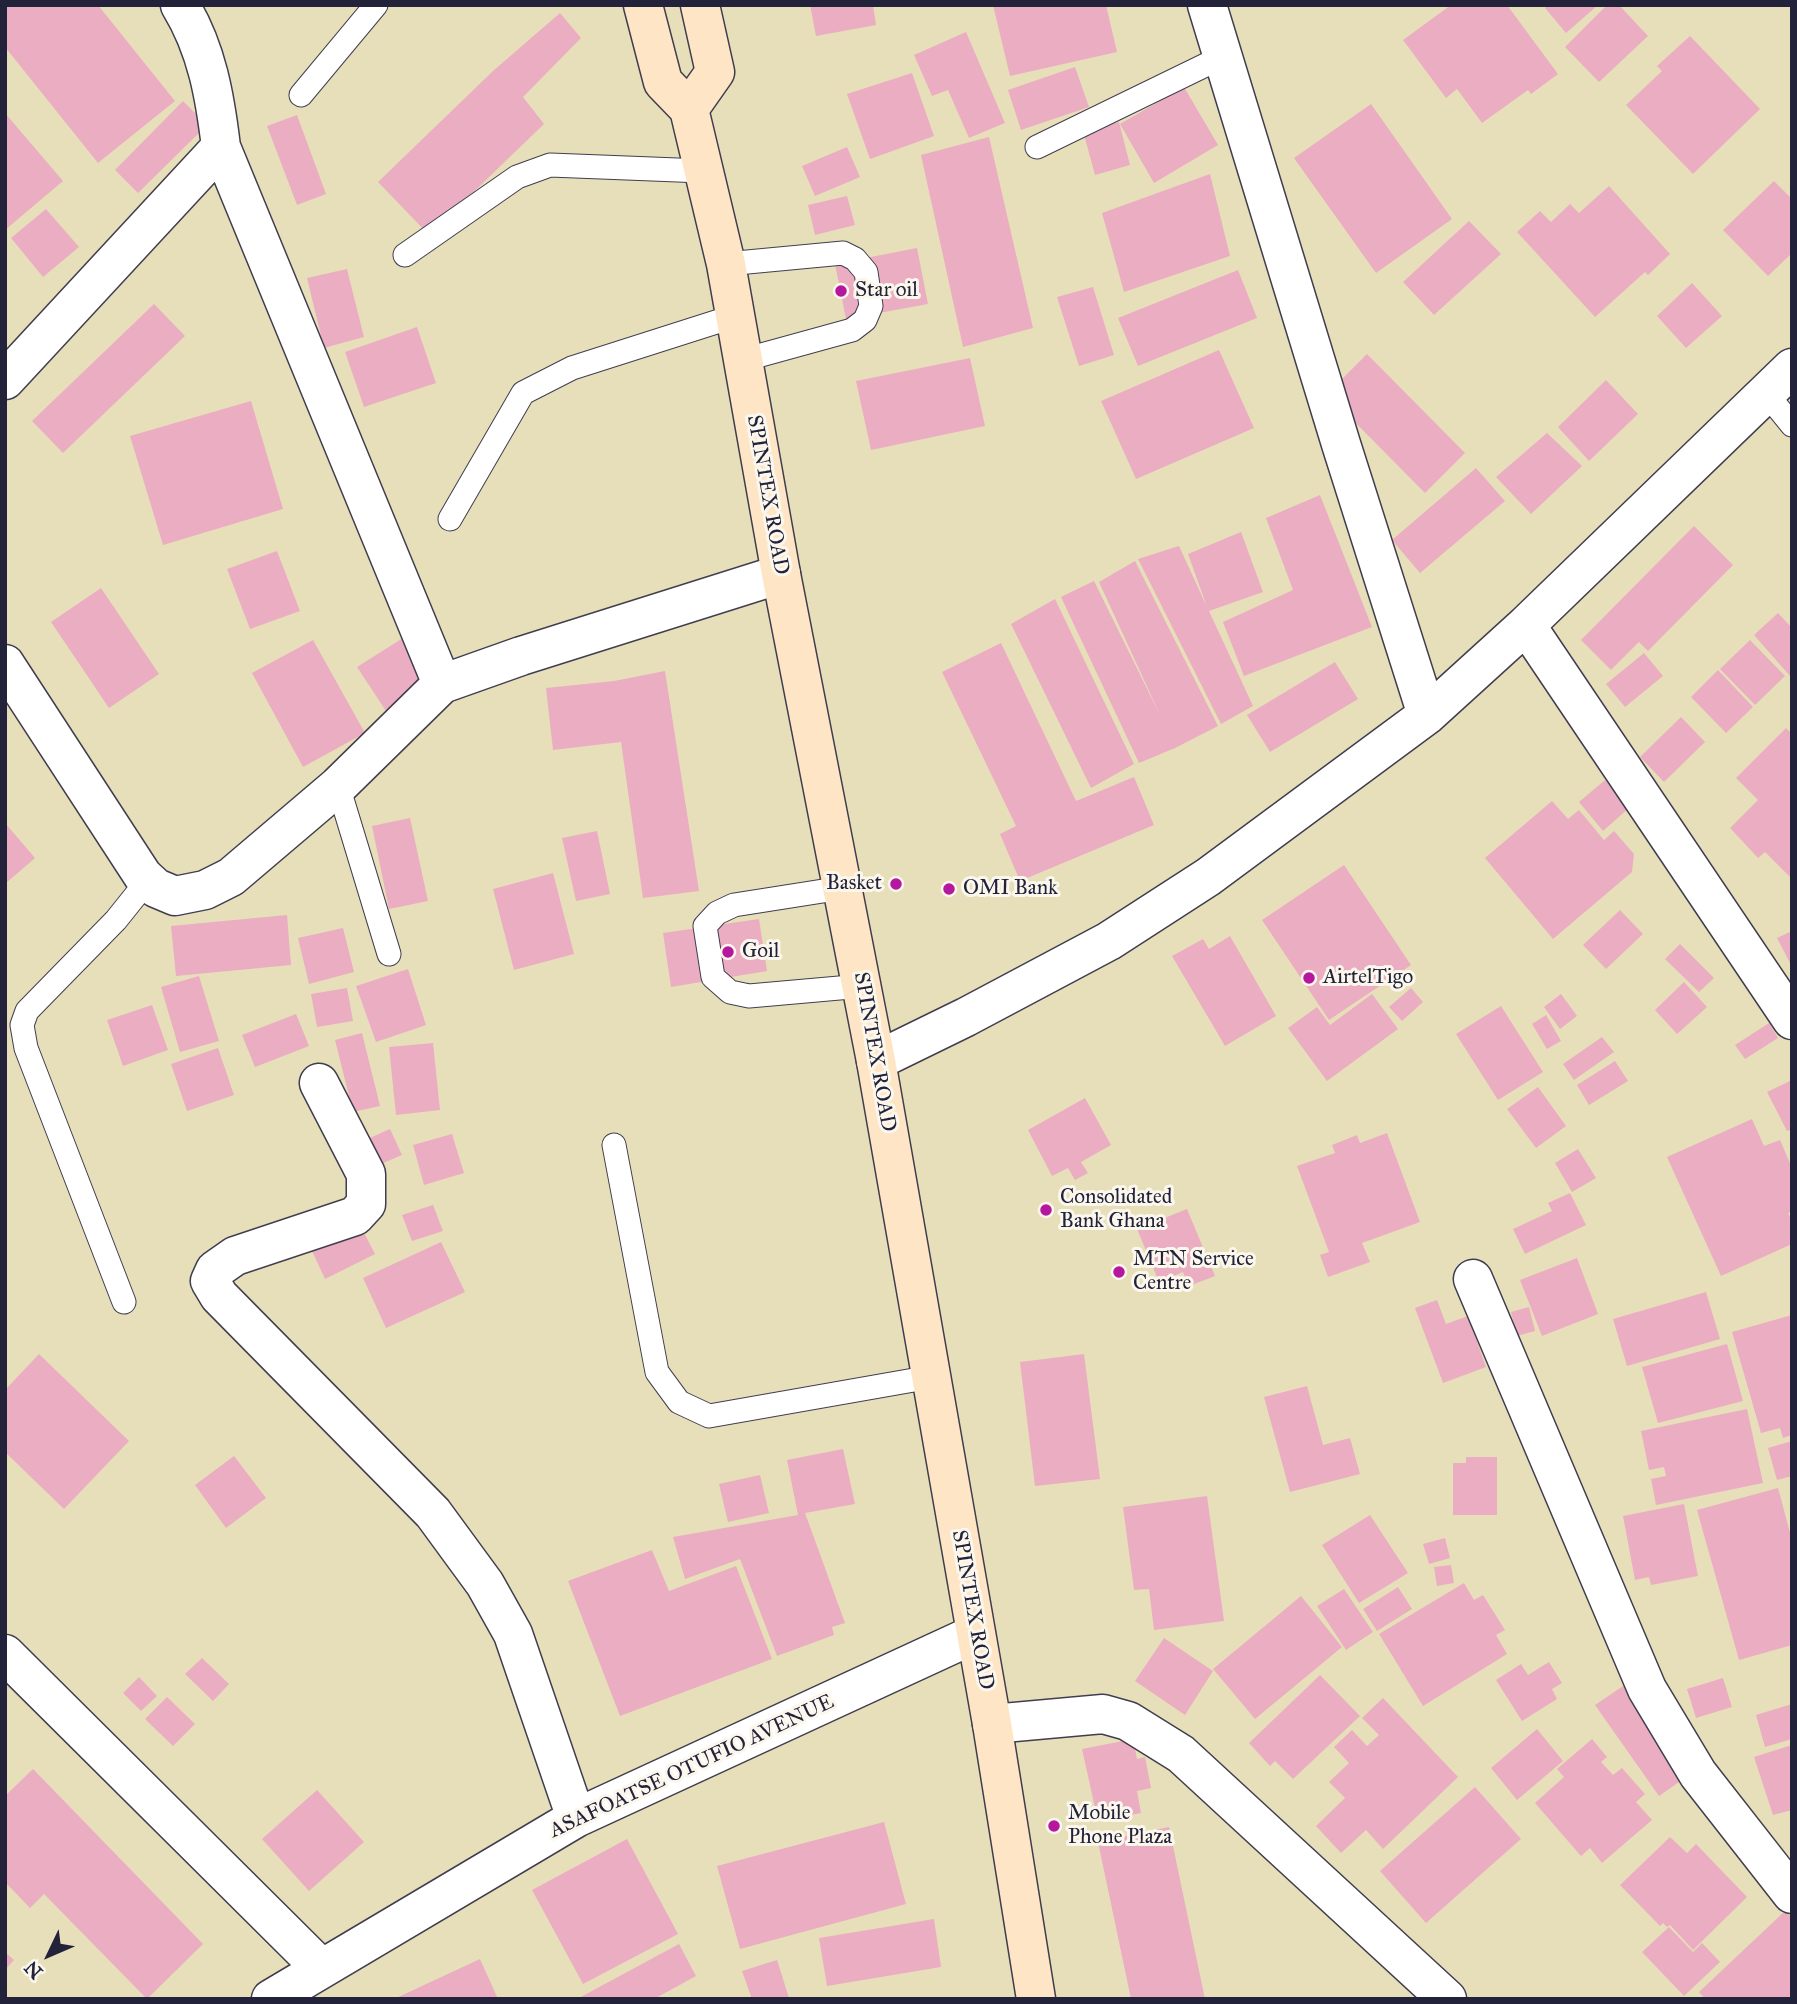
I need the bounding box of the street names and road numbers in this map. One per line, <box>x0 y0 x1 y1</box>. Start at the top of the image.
street label: SPINTEX ROAD <box>741 413 793 577</box>
street label: SPINTEX ROAD <box>848 970 900 1134</box>
street label: SPINTEX ROAD <box>946 1528 998 1692</box>
street label: ASAFOATSE OTUFIO AVENUE <box>546 1690 838 1844</box>

